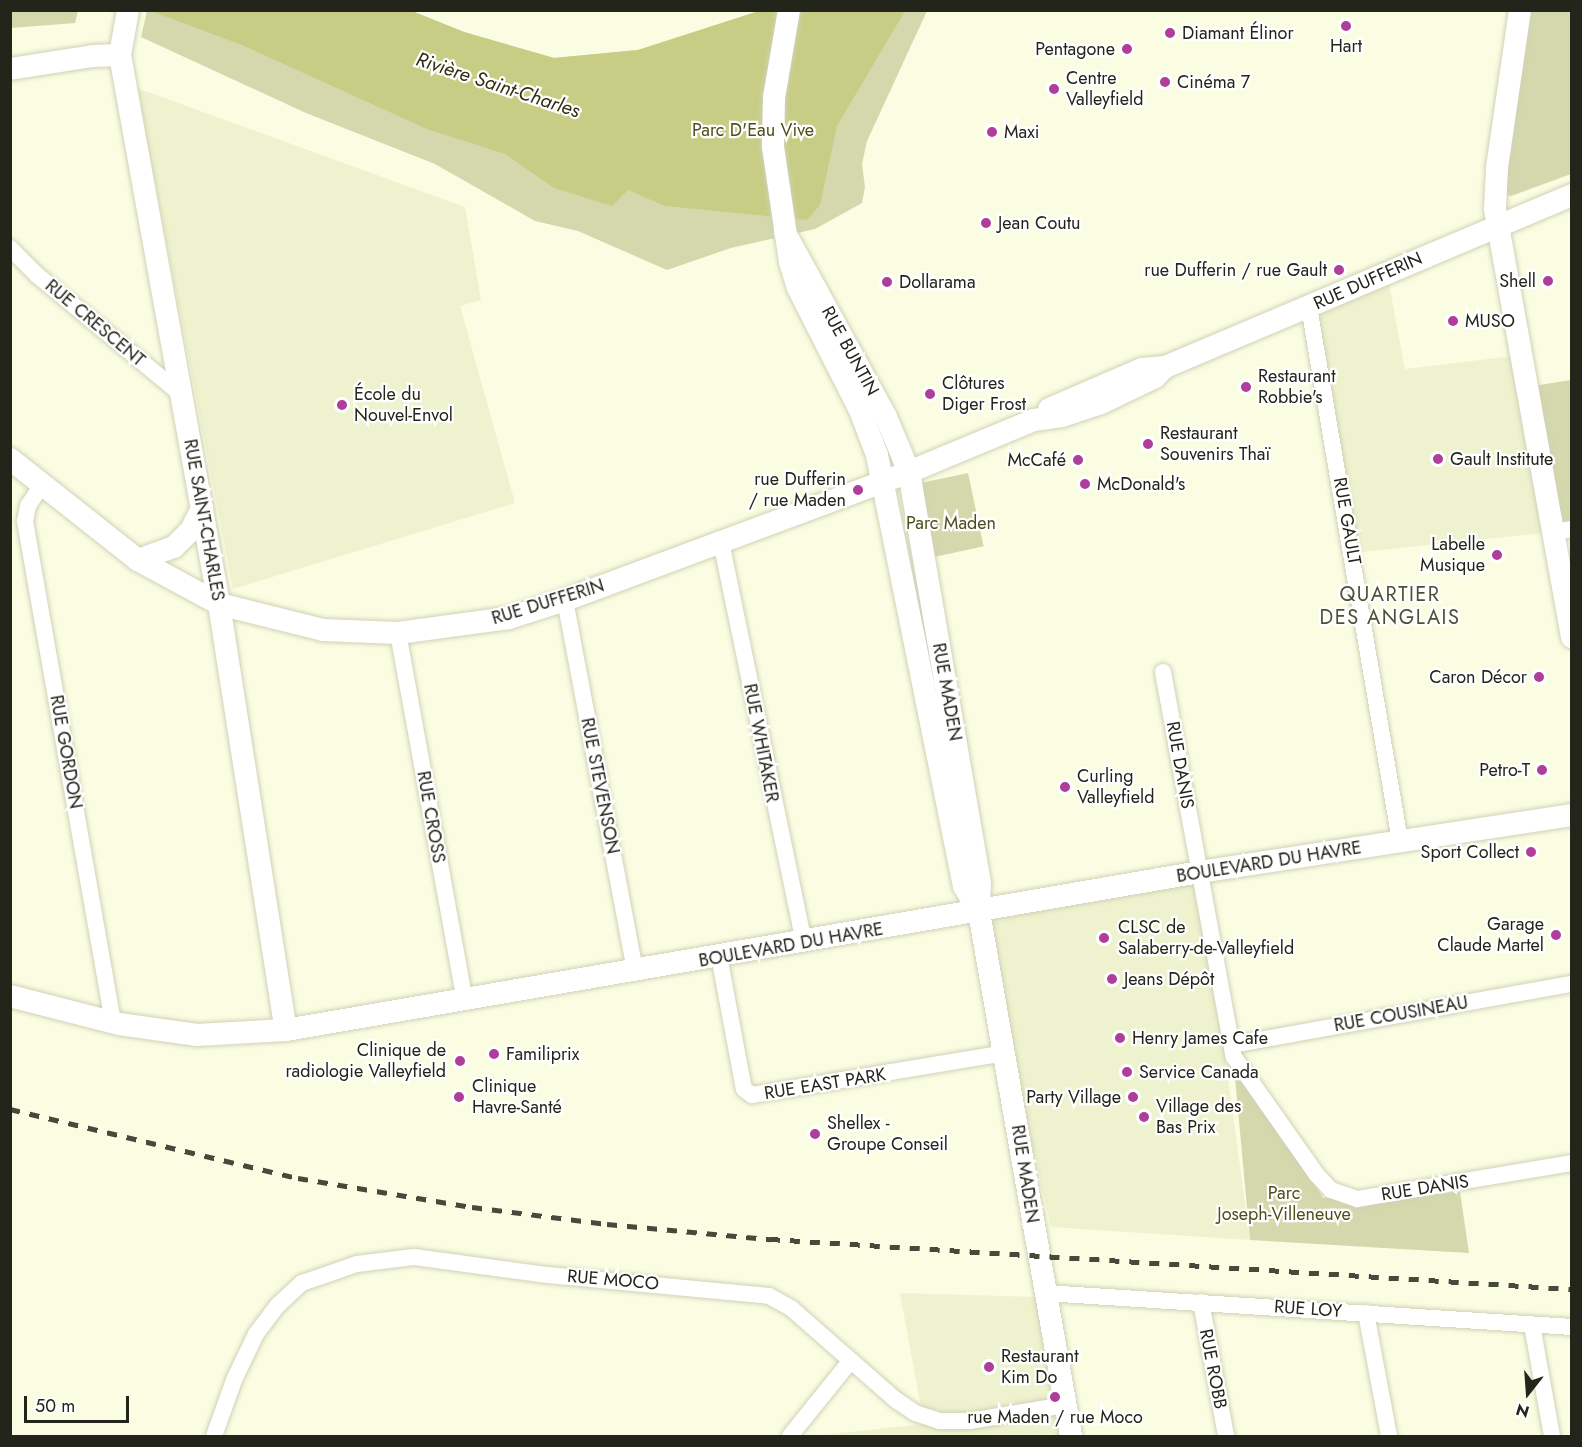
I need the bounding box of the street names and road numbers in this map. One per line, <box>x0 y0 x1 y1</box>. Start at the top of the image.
street label: RUE DUFFERIN <box>1310 247 1426 315</box>
street label: RUE CRESCENT <box>41 275 149 371</box>
street label: RUE BUNTIN <box>817 303 883 399</box>
street label: RUE SAINT-CHARLES <box>179 437 229 603</box>
street label: RUE GAULT <box>1329 476 1365 566</box>
street label: RUE DUFFERIN <box>489 575 607 629</box>
street label: RUE MADEN <box>928 641 966 743</box>
street label: RUE WHITAKER <box>739 682 783 804</box>
street label: RUE GORDON <box>45 693 87 811</box>
street label: RUE STEVENSON <box>576 716 624 856</box>
street label: RUE DANIS <box>1162 720 1198 810</box>
street label: RUE CROSS <box>412 769 450 865</box>
street label: BOULEVARD DU HAVRE <box>1175 837 1363 887</box>
street label: BOULEVARD DU HAVRE <box>697 918 885 972</box>
street label: RUE COUSINEAU <box>1332 992 1470 1036</box>
street label: RUE EAST PARK <box>763 1064 887 1104</box>
street label: RUE MADEN <box>1007 1123 1043 1225</box>
street label: RUE DANIS <box>1380 1170 1470 1206</box>
street label: RUE MOCO <box>566 1265 660 1295</box>
street label: RUE LOY <box>1273 1296 1343 1322</box>
street label: RUE ROBB <box>1195 1327 1231 1411</box>

